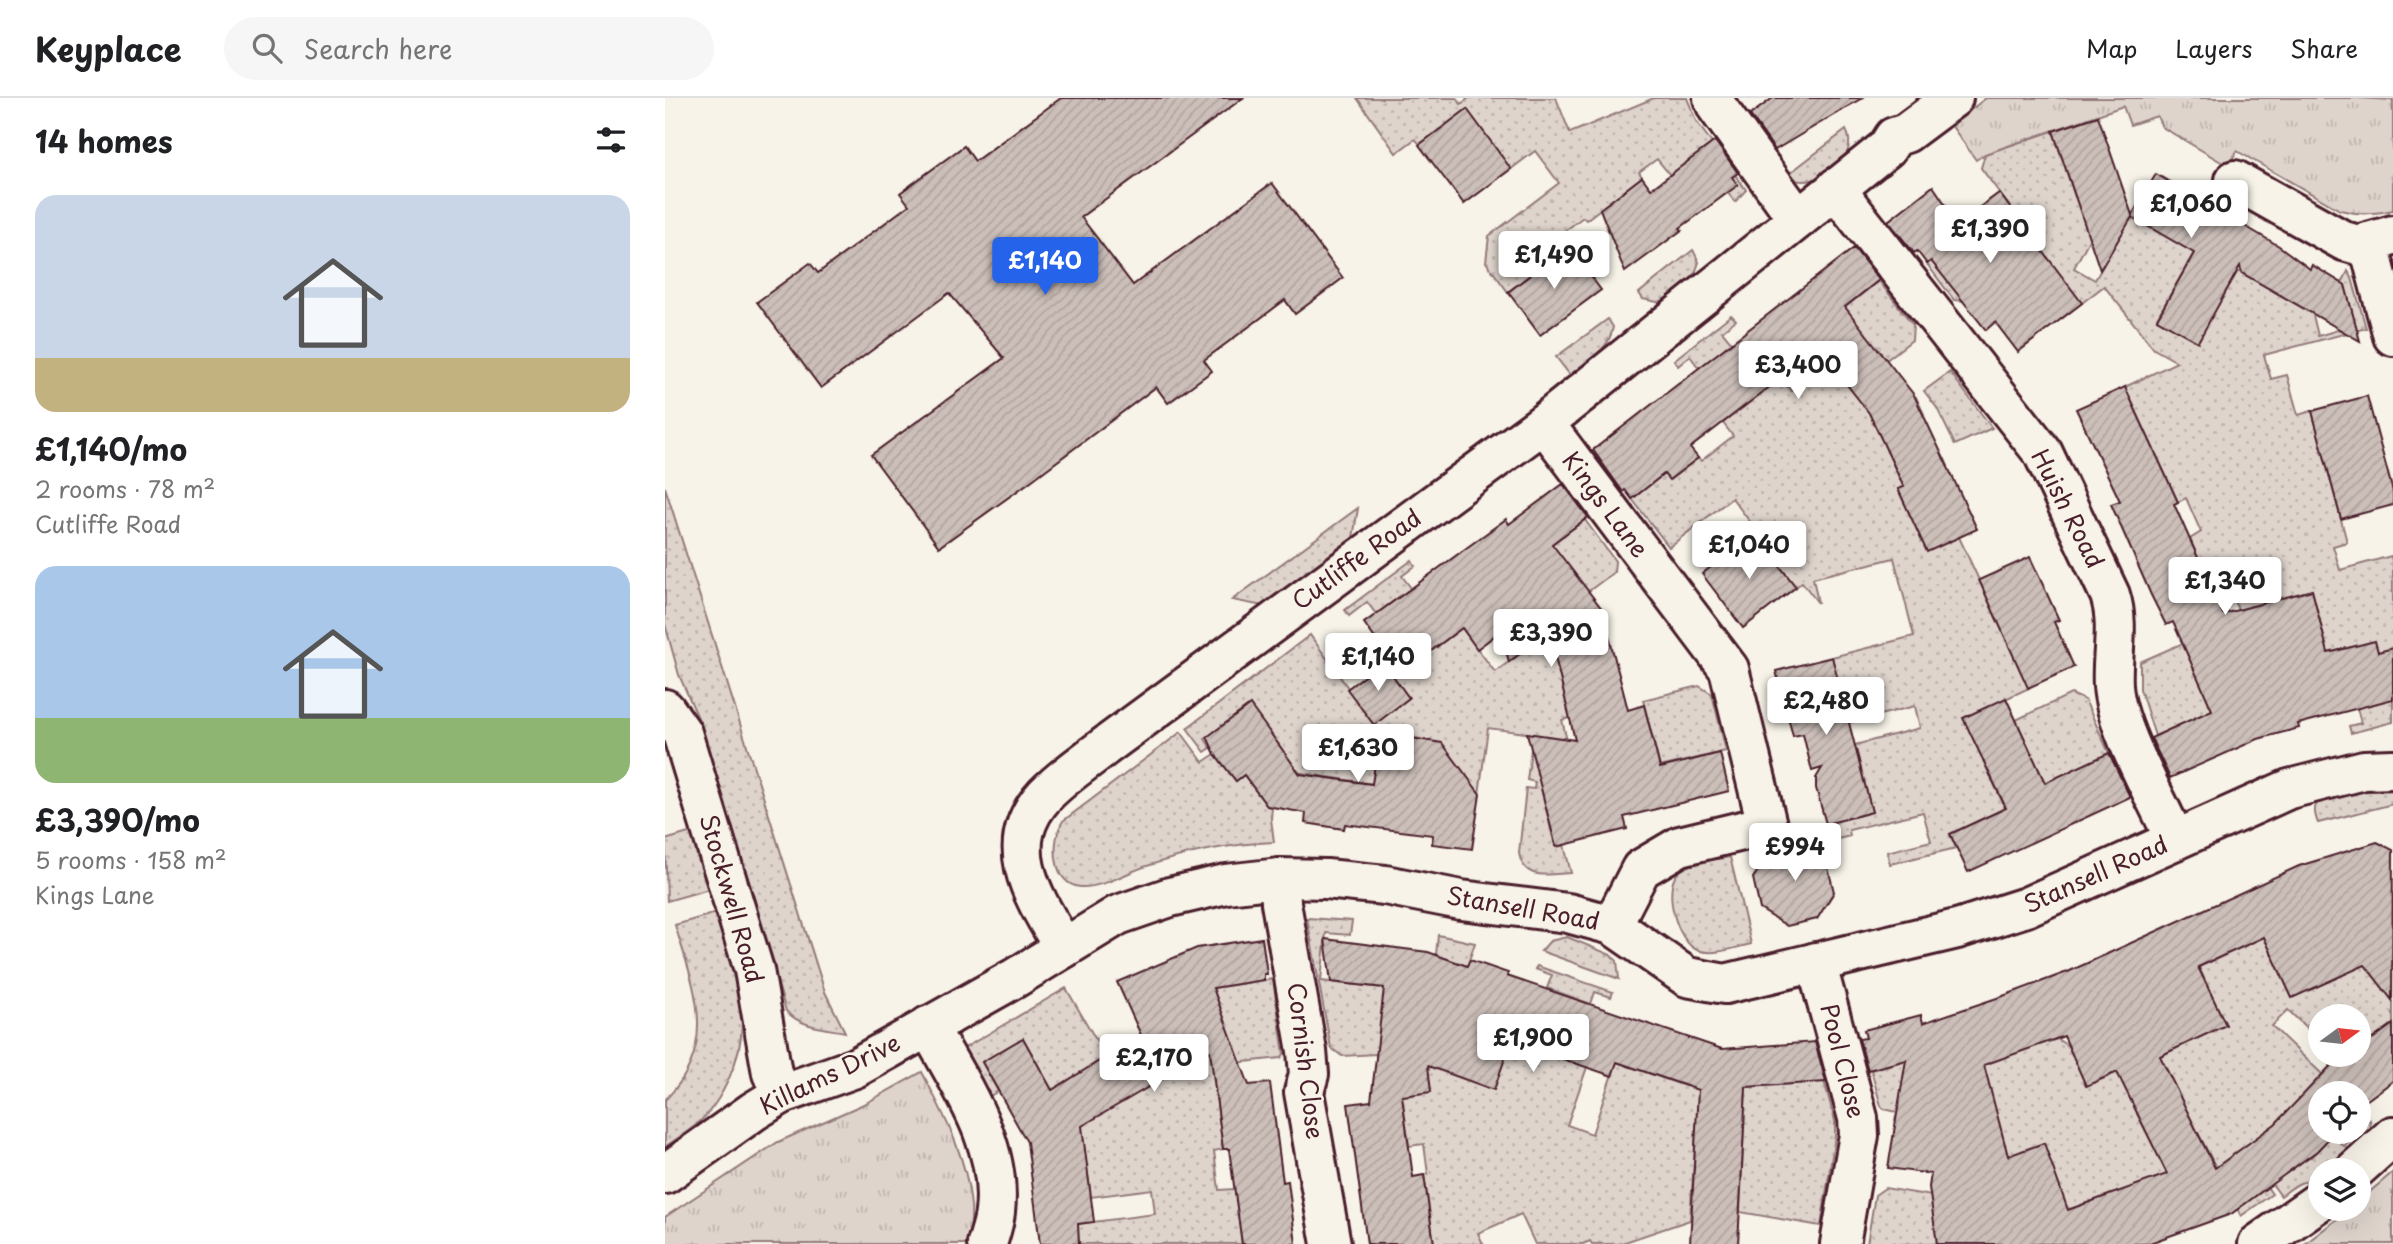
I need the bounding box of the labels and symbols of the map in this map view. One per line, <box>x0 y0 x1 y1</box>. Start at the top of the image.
pin: £1,060 <box>2134 180 2248 240</box>
pin: £1,390 <box>1933 206 2047 265</box>
pin: £1,490 <box>1497 232 1611 291</box>
pin: £1,140 <box>988 238 1102 297</box>
pin: £3,400 <box>1741 342 1855 401</box>
street label: Huish Road <box>2023 442 2114 574</box>
street label: Kings Lane <box>1555 443 1659 565</box>
street label: Cutliffe Road <box>1284 499 1428 618</box>
pin: £1,040 <box>1692 522 1806 581</box>
pin: £1,340 <box>2168 558 2282 617</box>
pin: £3,390 <box>1494 610 1608 669</box>
pin: £1,140 <box>1321 634 1435 693</box>
pin: £2,480 <box>1769 678 1883 737</box>
pin: £1,630 <box>1301 724 1415 784</box>
street label: Stockwell Road <box>692 810 774 987</box>
pin: £994 <box>1754 824 1836 883</box>
street label: Stansell Road <box>2017 825 2173 921</box>
street label: Stansell Road <box>1444 876 1603 938</box>
street label: Cornish Close <box>1280 980 1334 1141</box>
street label: Pool Close <box>1812 999 1876 1122</box>
north arrow <box>2308 1004 2371 1068</box>
pin: £1,900 <box>1476 1014 1590 1074</box>
street label: Killams Drive <box>753 1024 906 1123</box>
pin: £2,170 <box>1097 1034 1211 1094</box>

